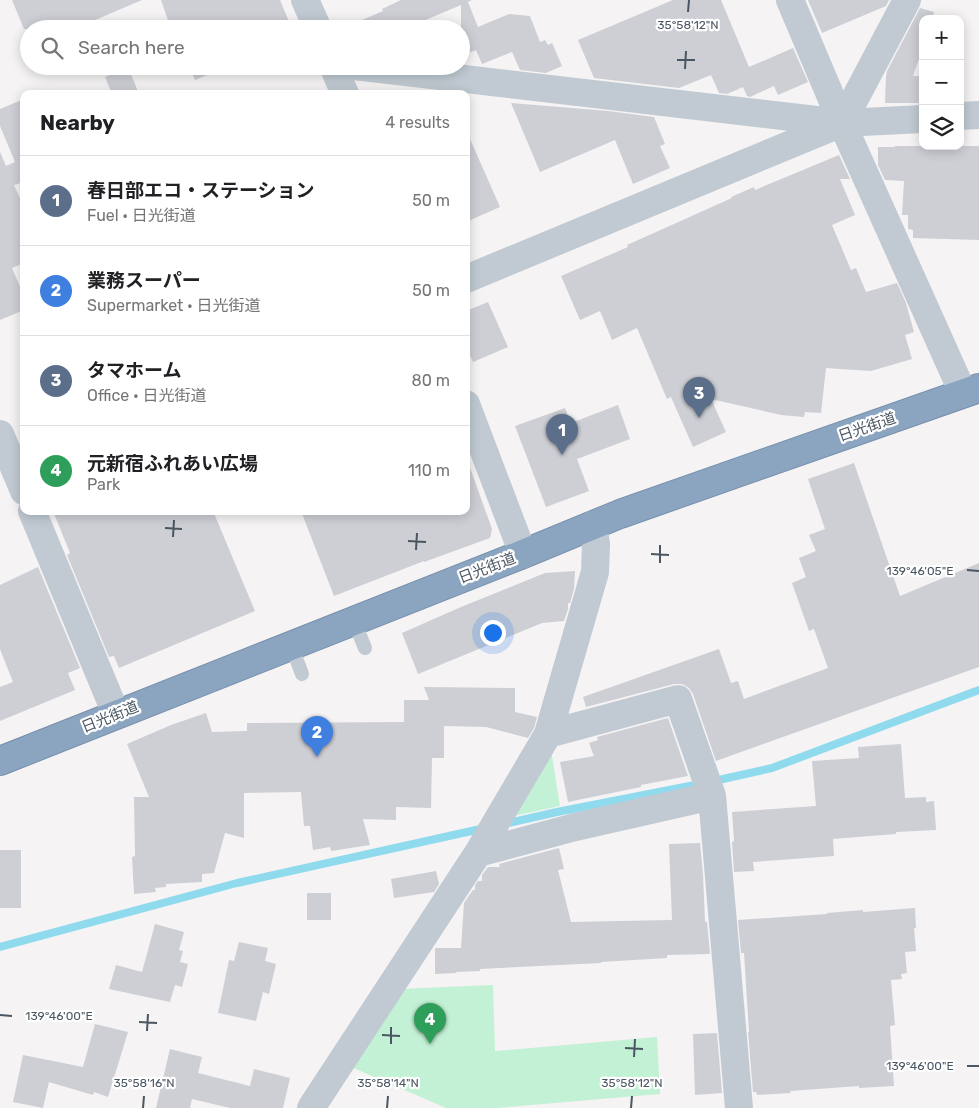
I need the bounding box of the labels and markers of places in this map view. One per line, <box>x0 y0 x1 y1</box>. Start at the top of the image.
pin: 3 <box>683 377 715 418</box>
pin: 1 <box>546 414 578 455</box>
pin: 2 <box>301 716 333 757</box>
pin: 4 <box>414 1003 446 1044</box>

